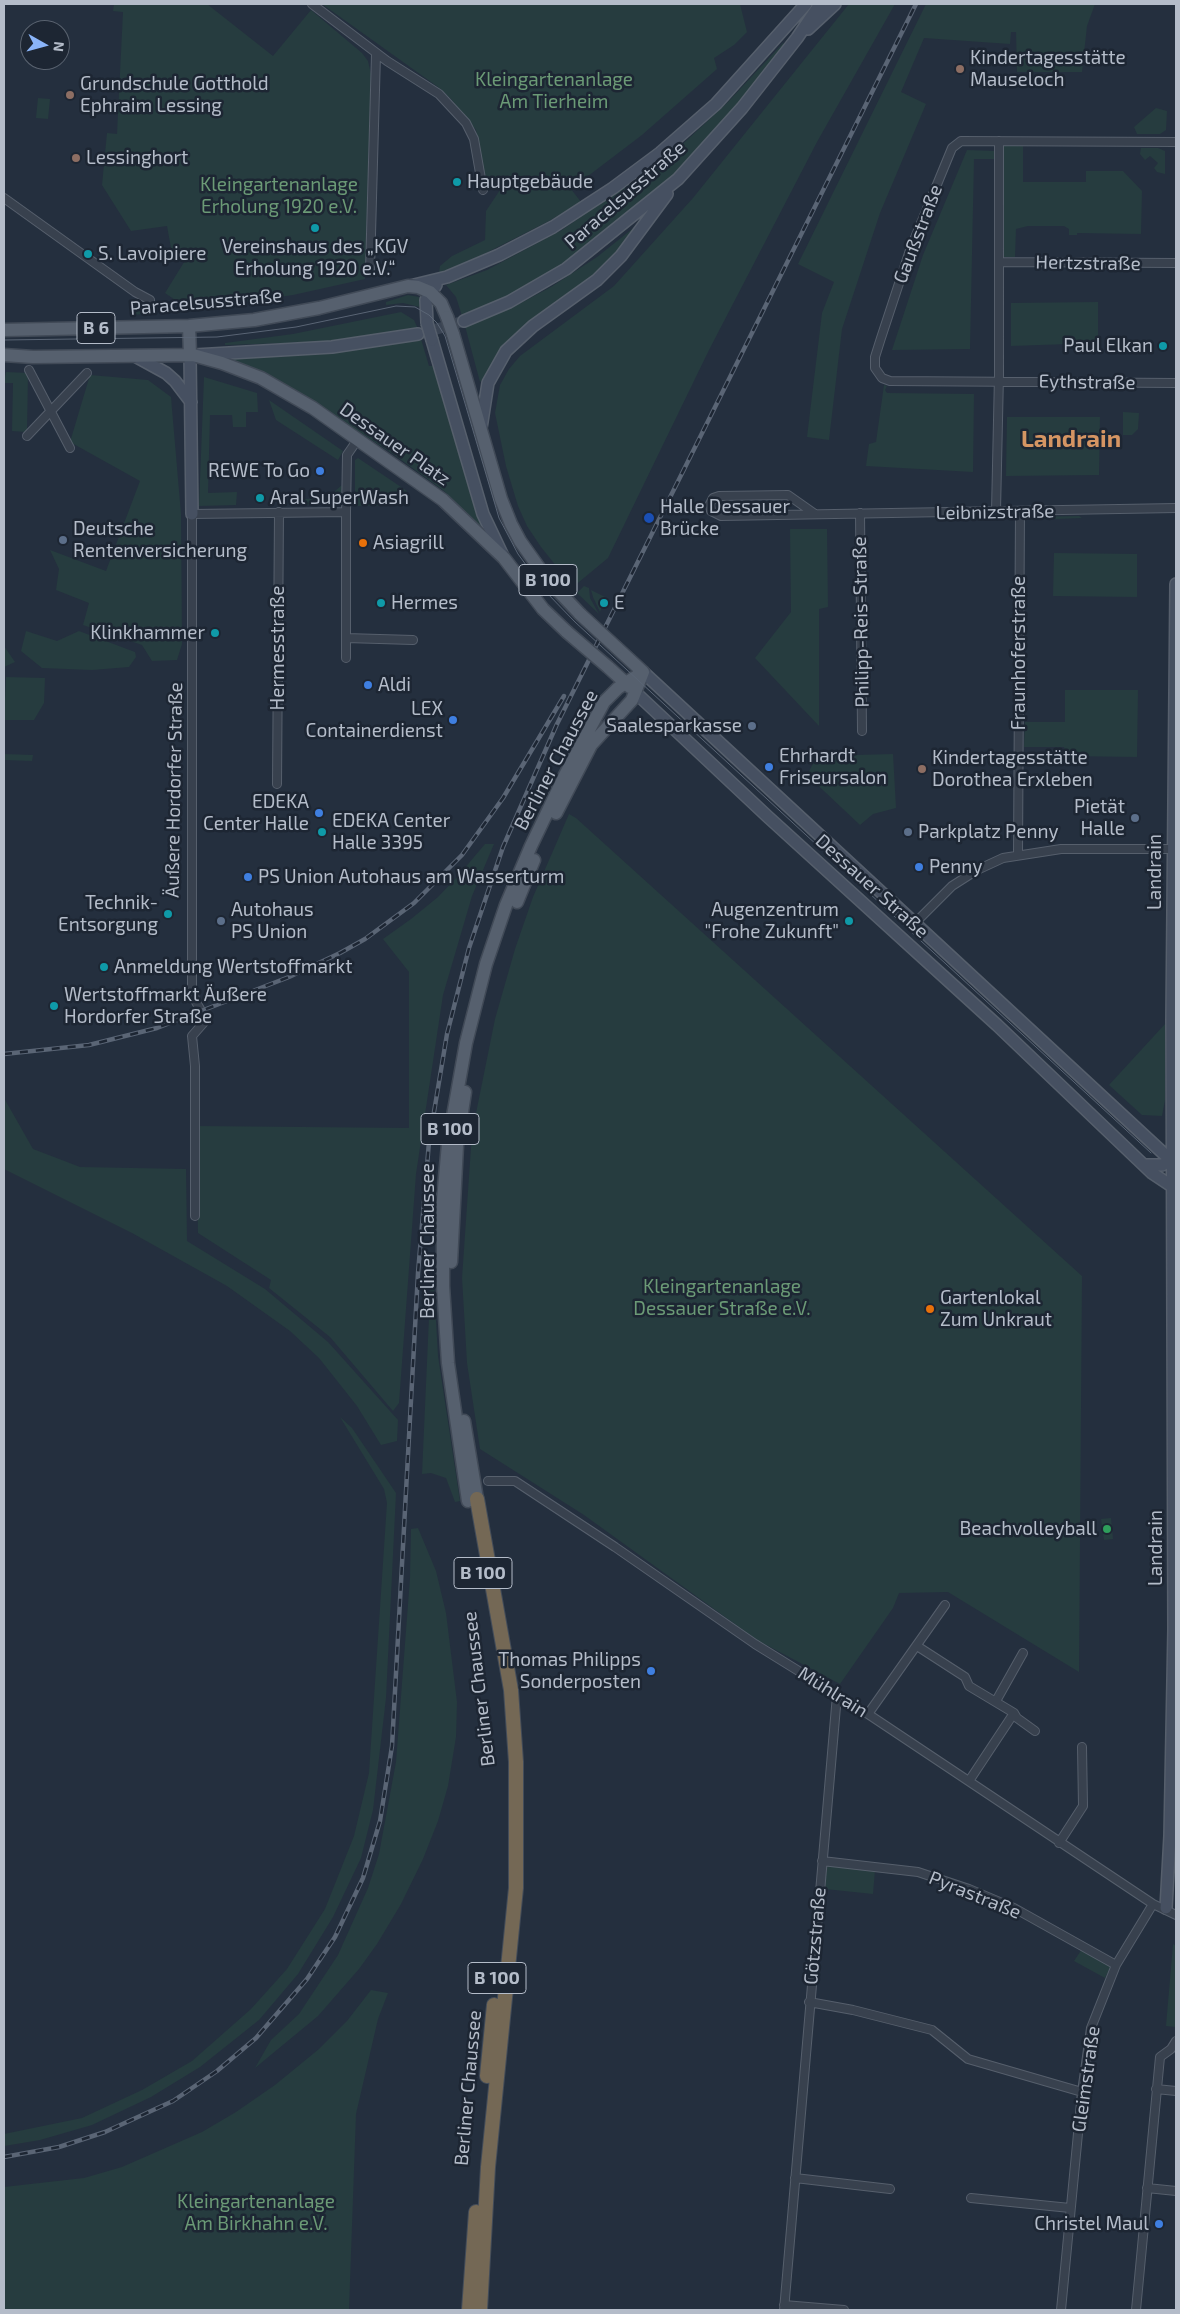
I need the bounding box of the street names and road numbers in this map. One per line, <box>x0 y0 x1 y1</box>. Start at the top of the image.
street label: Paracelsusstraße <box>560 136 690 254</box>
street label: Gaußstraße <box>889 181 947 287</box>
street label: Hertzstraße <box>1035 251 1141 275</box>
street label: Paracelsusstraße <box>129 284 283 320</box>
road number: B 6 <box>77 312 115 343</box>
street label: Eythstraße <box>1038 370 1136 394</box>
street label: Dessauer Platz <box>335 397 455 491</box>
street label: Leibnizstraße <box>935 500 1055 524</box>
street label: Philipp-Reis-Straße <box>848 536 874 708</box>
road number: B 100 <box>519 564 577 596</box>
street label: Fraunhoferstraße <box>1008 576 1030 730</box>
street label: Hermesstraße <box>267 586 289 710</box>
street label: Äußere Hordorfer Straße <box>161 682 187 898</box>
street label: Berliner Chaussee <box>509 686 603 834</box>
street label: Dessauer Straße <box>811 829 933 943</box>
street label: Landrain <box>1144 834 1166 910</box>
road number: B 100 <box>421 1114 479 1144</box>
street label: Berliner Chaussee <box>417 1163 439 1319</box>
street label: Landrain <box>1145 1510 1167 1586</box>
road number: B 100 <box>454 1558 512 1589</box>
street label: Berliner Chaussee <box>458 1610 500 1768</box>
street label: Mühlrain <box>794 1662 872 1722</box>
street label: Pyrastraße <box>926 1866 1024 1924</box>
street label: Götzstraße <box>799 1886 831 1986</box>
road number: B 100 <box>468 1962 526 1994</box>
street label: Berliner Chaussee <box>450 2009 486 2167</box>
street label: Gleimstraße <box>1067 2024 1105 2134</box>

